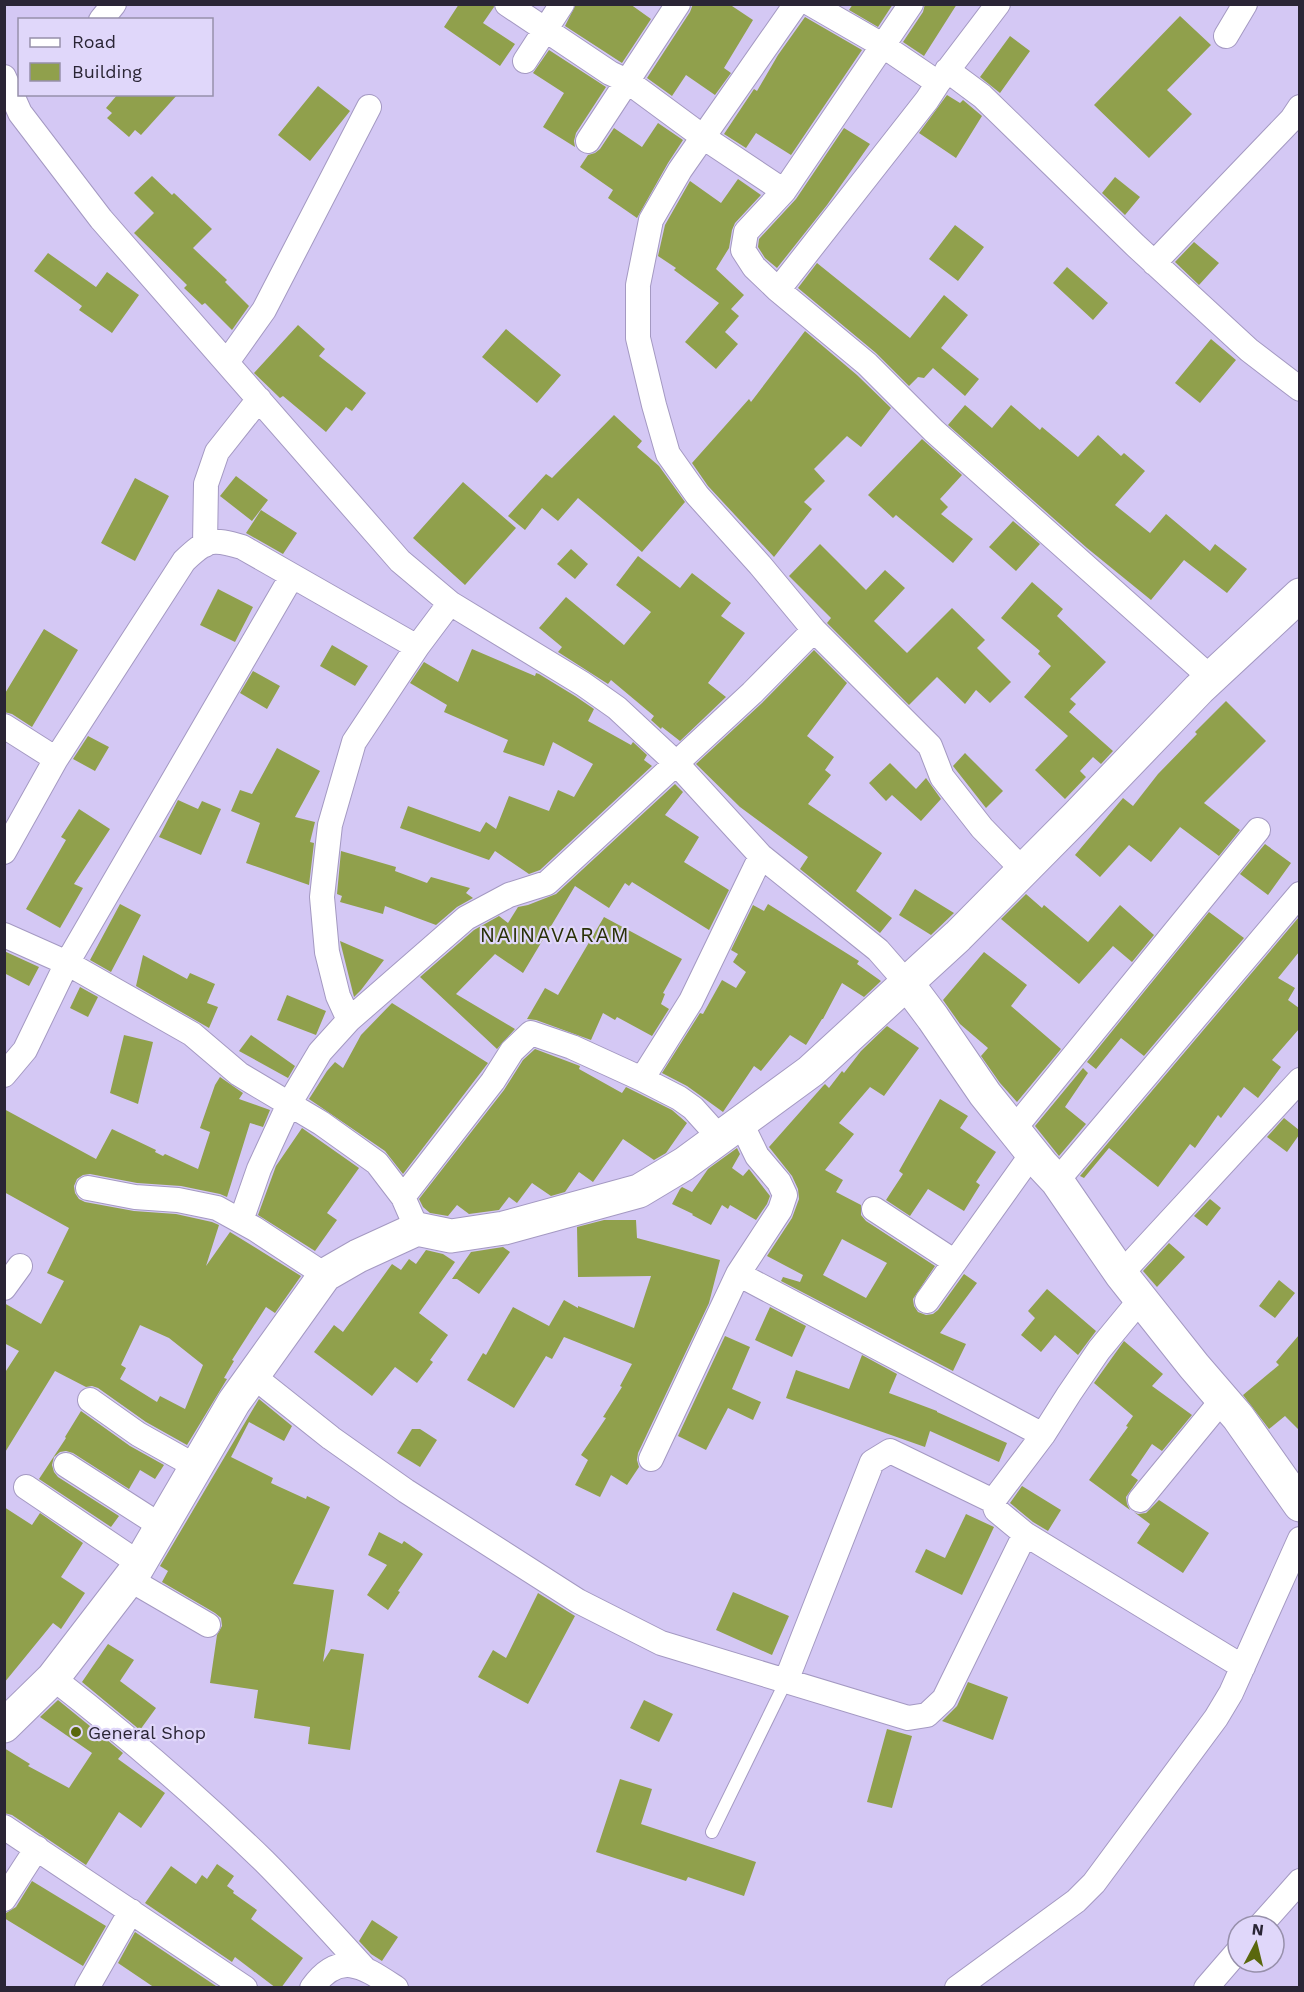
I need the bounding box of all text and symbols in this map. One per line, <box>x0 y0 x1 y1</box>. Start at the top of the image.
legend <box>18 18 213 96</box>
text: Road <box>72 31 116 52</box>
text: Building <box>72 61 142 82</box>
district label: NAINAVARAM <box>480 922 630 947</box>
place label: General Shop <box>88 1722 206 1743</box>
marker: General Shop <box>69 1725 83 1739</box>
north arrow <box>1226 1914 1286 1974</box>
text: N <box>1251 1919 1265 1940</box>

